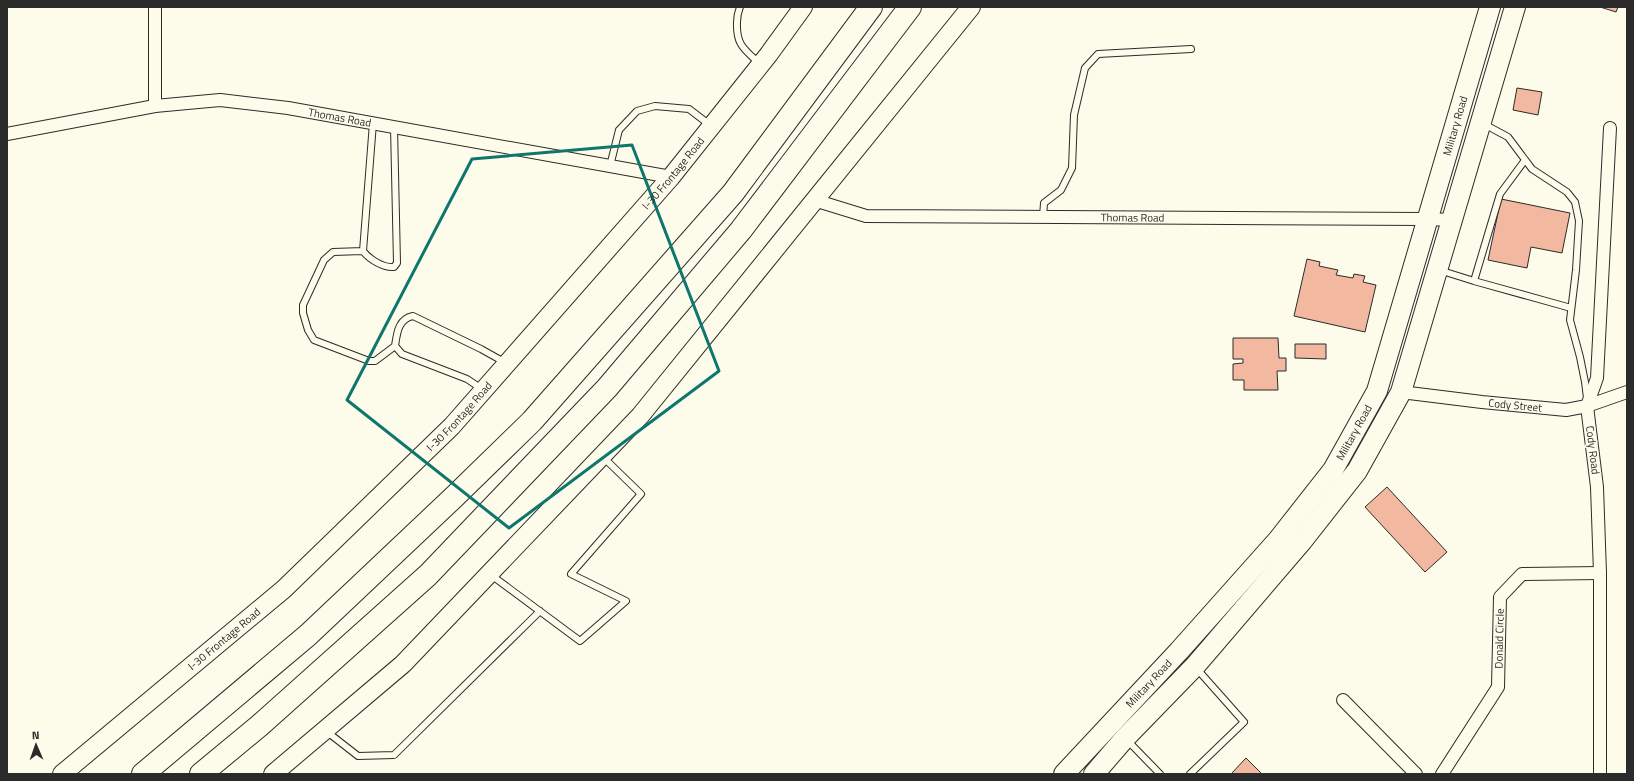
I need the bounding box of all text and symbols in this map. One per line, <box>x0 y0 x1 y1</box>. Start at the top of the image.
street label: Military Road <box>1439 94 1471 158</box>
street label: Thomas Road <box>307 104 373 131</box>
street label: I-30 Frontage Road <box>638 133 708 213</box>
street label: Thomas Road <box>1101 209 1165 226</box>
street label: I-30 Frontage Road <box>423 378 496 455</box>
street label: Cody Street <box>1488 395 1543 416</box>
street label: Military Road <box>1332 402 1376 463</box>
street label: Cody Road <box>1582 425 1604 475</box>
street label: I-30 Frontage Road <box>184 604 264 674</box>
street label: Donald Circle <box>1490 608 1508 669</box>
street label: Military Road <box>1122 655 1176 711</box>
north arrow <box>16 725 56 765</box>
text: N <box>32 727 40 743</box>

